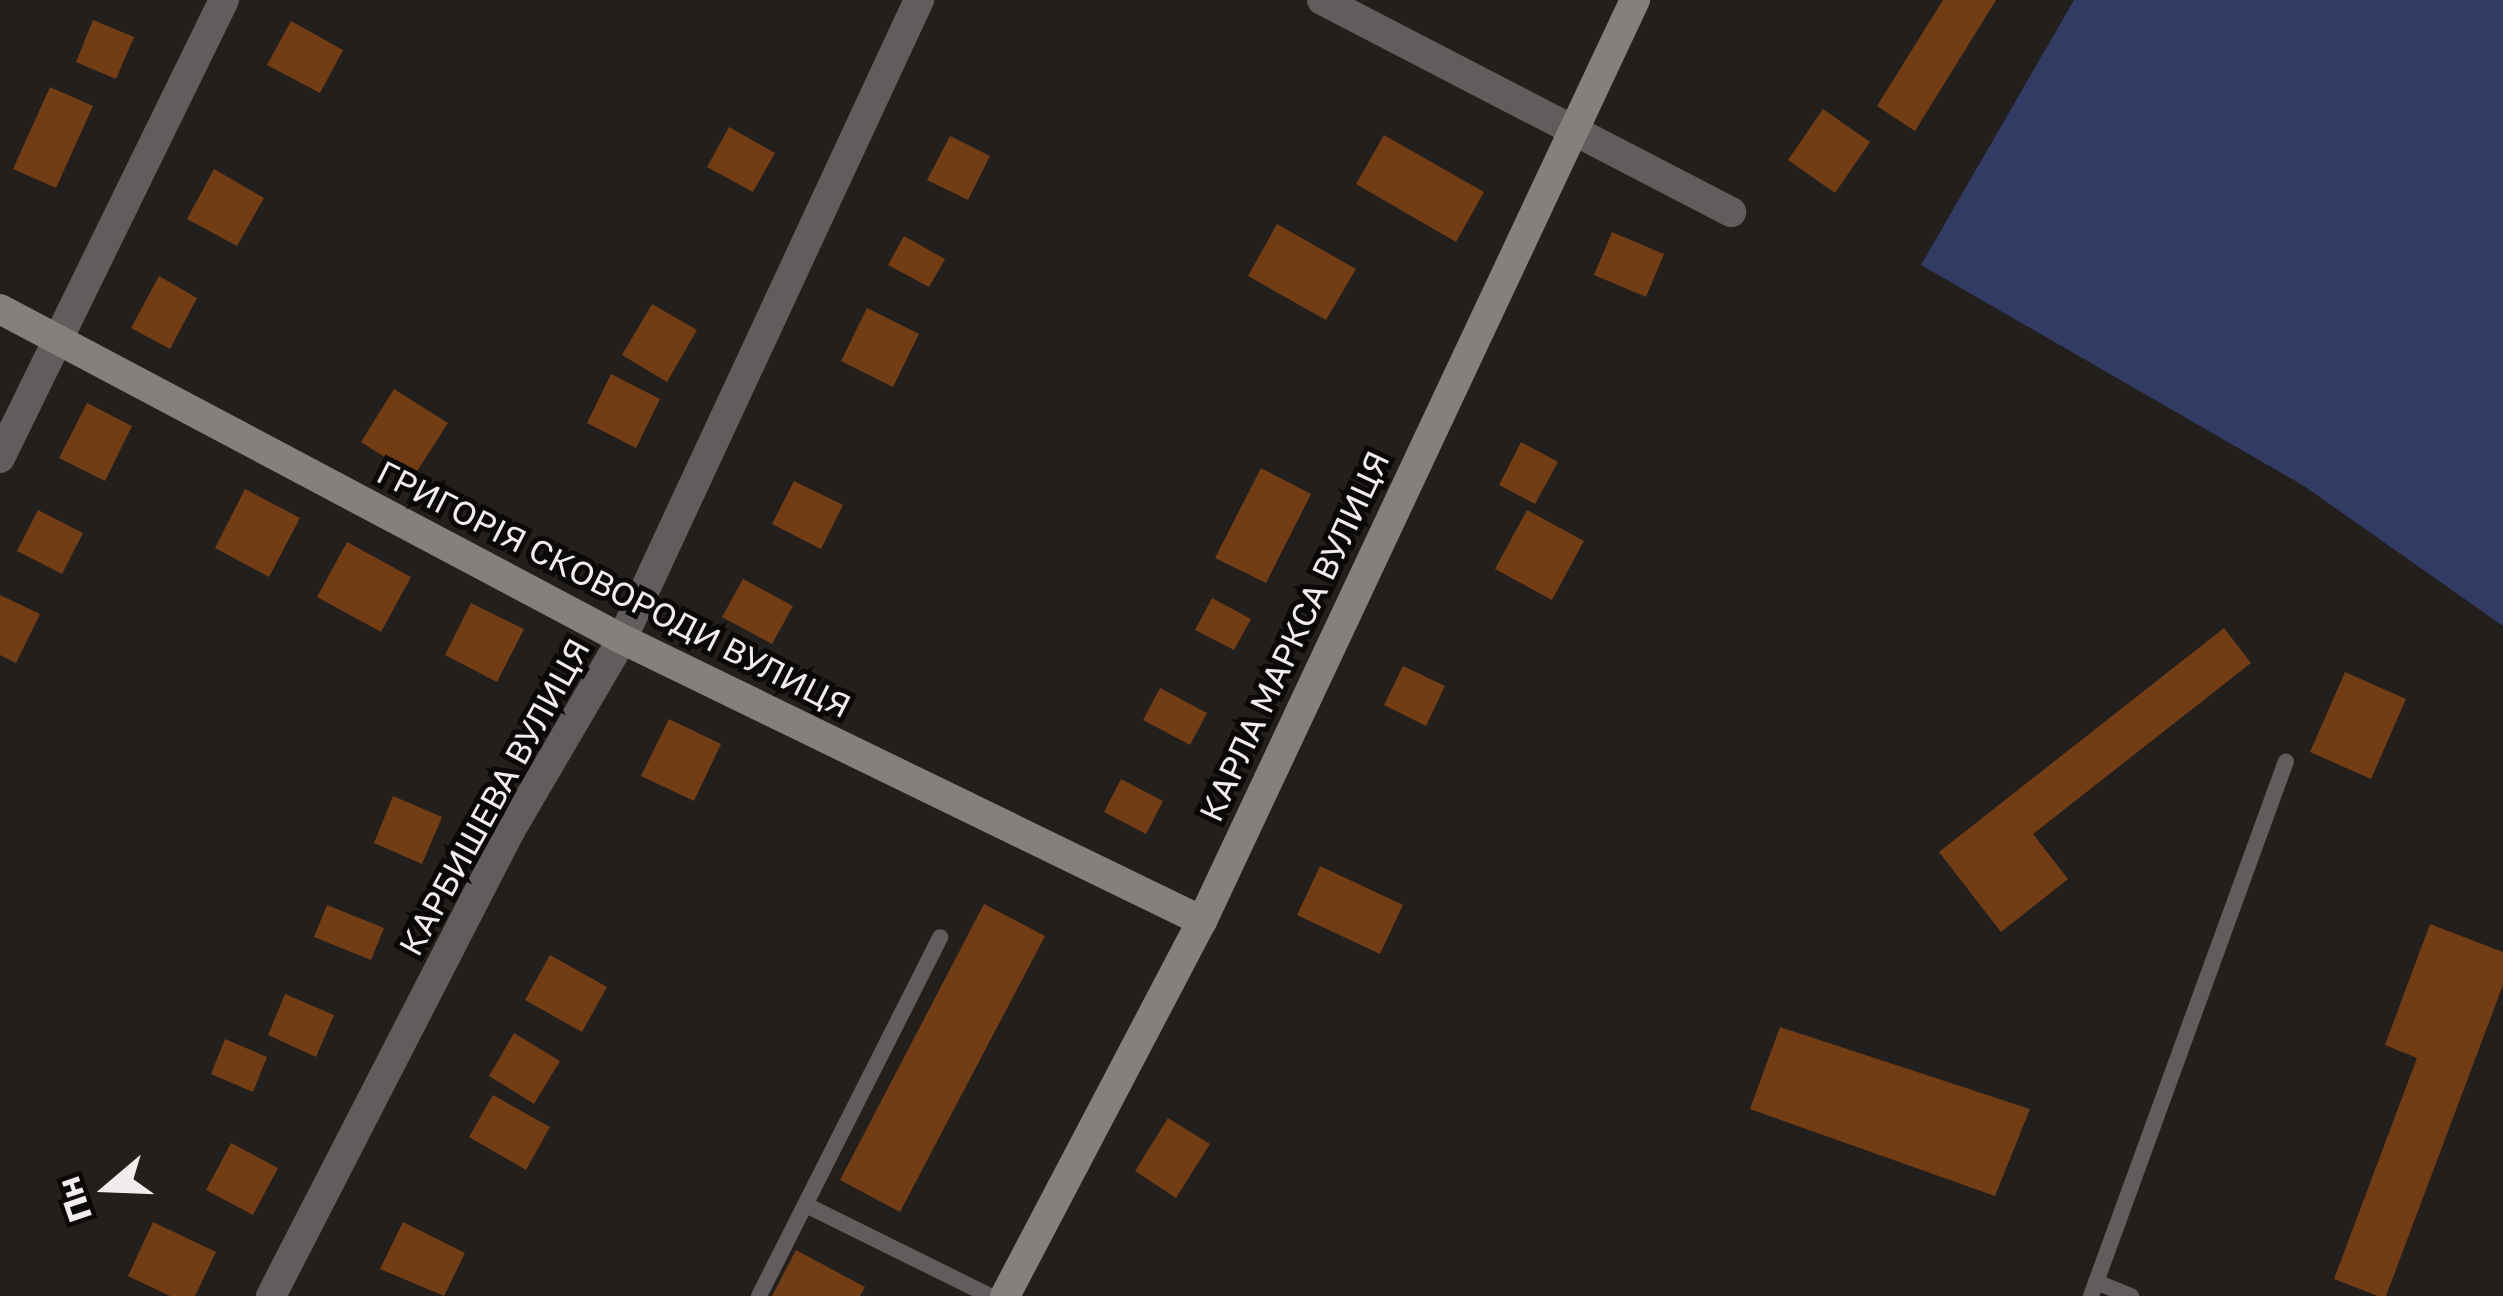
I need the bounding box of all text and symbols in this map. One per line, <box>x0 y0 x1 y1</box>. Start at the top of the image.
street label: КАРЛА МАРКСА ВУЛИЦЯ <box>1191 444 1397 828</box>
street label: ГРИГОРІЯ СКОВОРОДИ ВУЛИЦЯ <box>371 452 857 726</box>
street label: КАРБИШЕВА ВУЛИЦЯ <box>390 632 598 962</box>
north arrow <box>48 1128 168 1248</box>
text: Пн <box>48 1172 99 1227</box>

